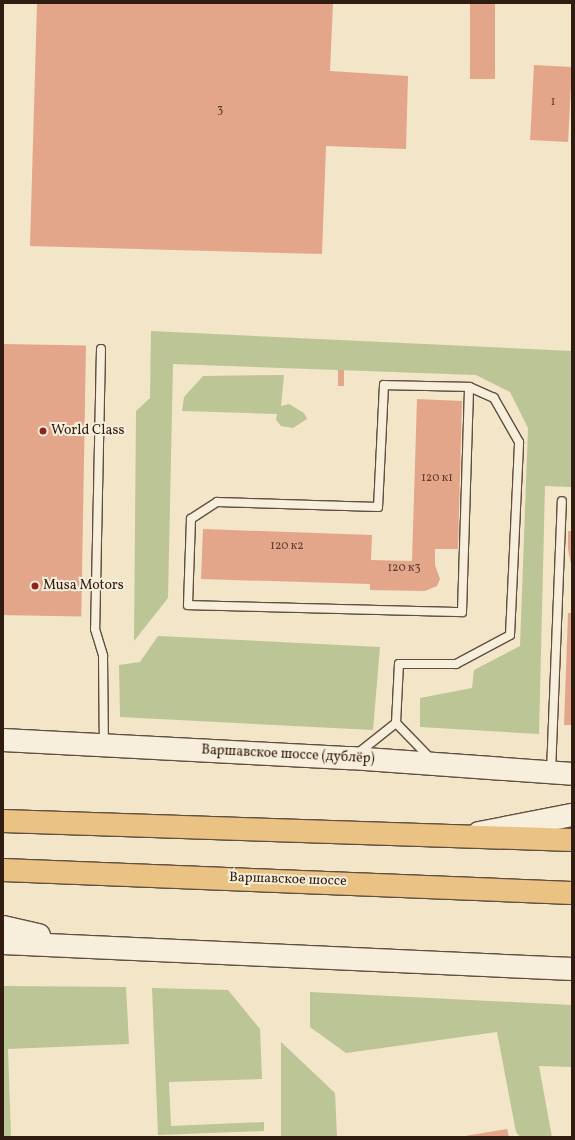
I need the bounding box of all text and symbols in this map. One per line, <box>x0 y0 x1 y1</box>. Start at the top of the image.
house number: 1 <box>551 96 555 110</box>
house number: 3 <box>217 104 223 118</box>
place label: World Class <box>51 423 124 439</box>
marker: World Class <box>38 426 48 436</box>
house number: 120 к1 <box>421 472 453 486</box>
house number: 120 к2 <box>270 540 304 554</box>
house number: 120 к3 <box>387 562 421 576</box>
place label: Musa Motors <box>43 578 124 594</box>
marker: Musa Motors <box>30 581 40 591</box>
street label: Варшавское шоссе (дублёр) <box>201 742 375 768</box>
street label: Варшавское шоссе <box>229 870 347 890</box>

